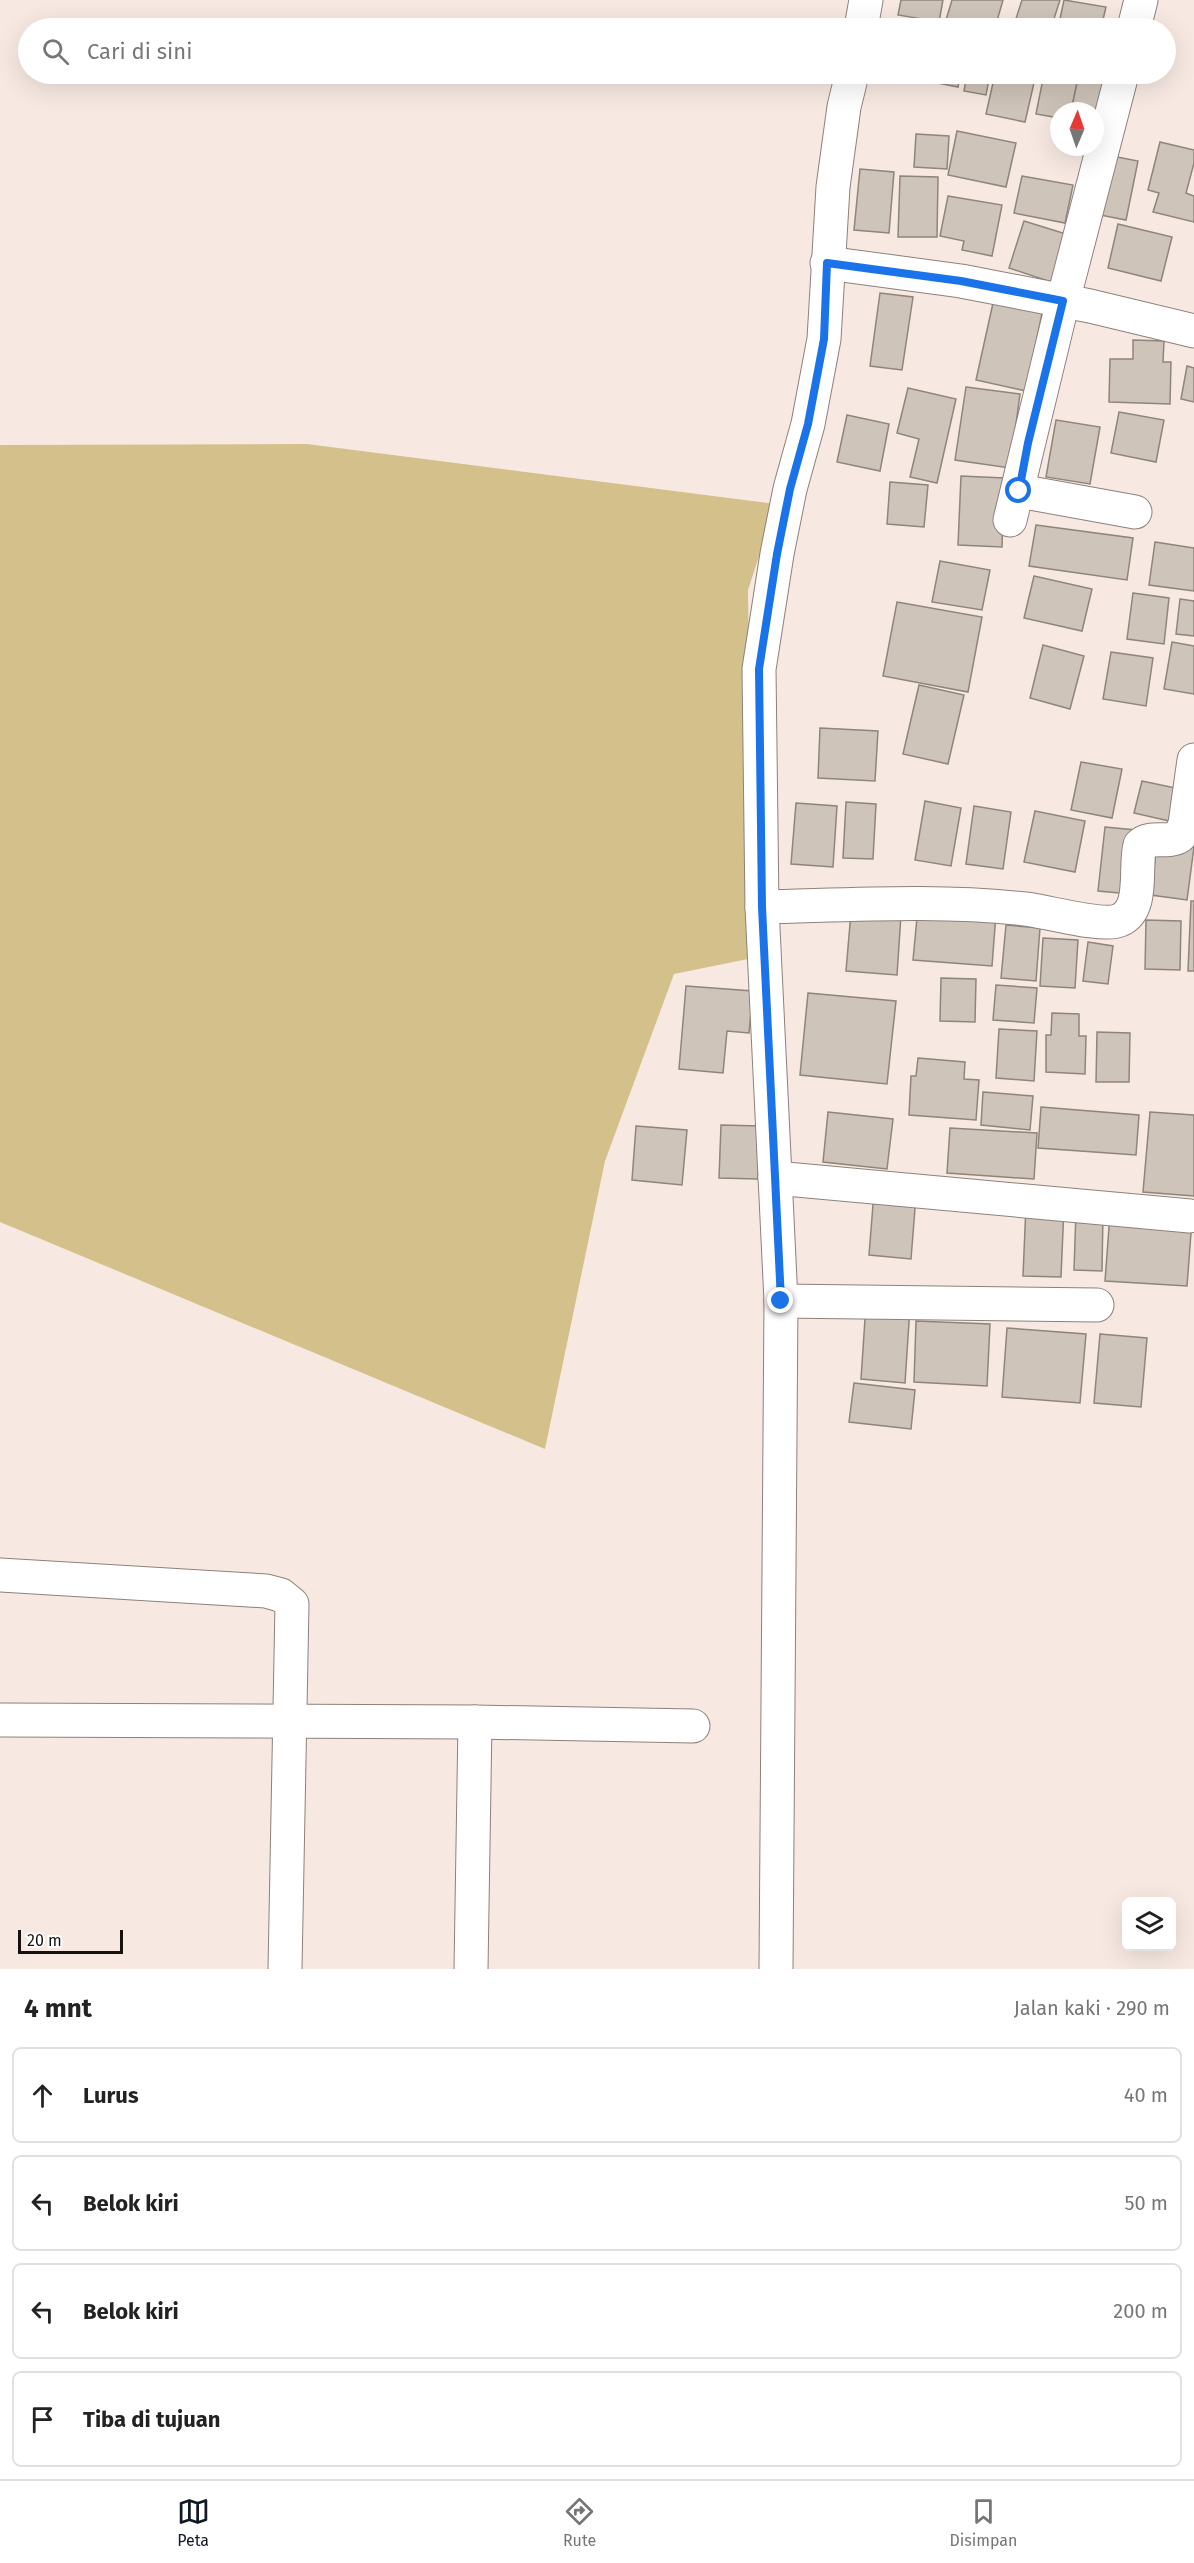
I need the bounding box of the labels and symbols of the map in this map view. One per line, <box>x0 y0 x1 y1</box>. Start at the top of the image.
north arrow <box>1050 102 1104 156</box>
route start <box>1005 477 1031 503</box>
route end <box>767 1287 793 1313</box>
scale bar <box>18 1927 123 1954</box>

